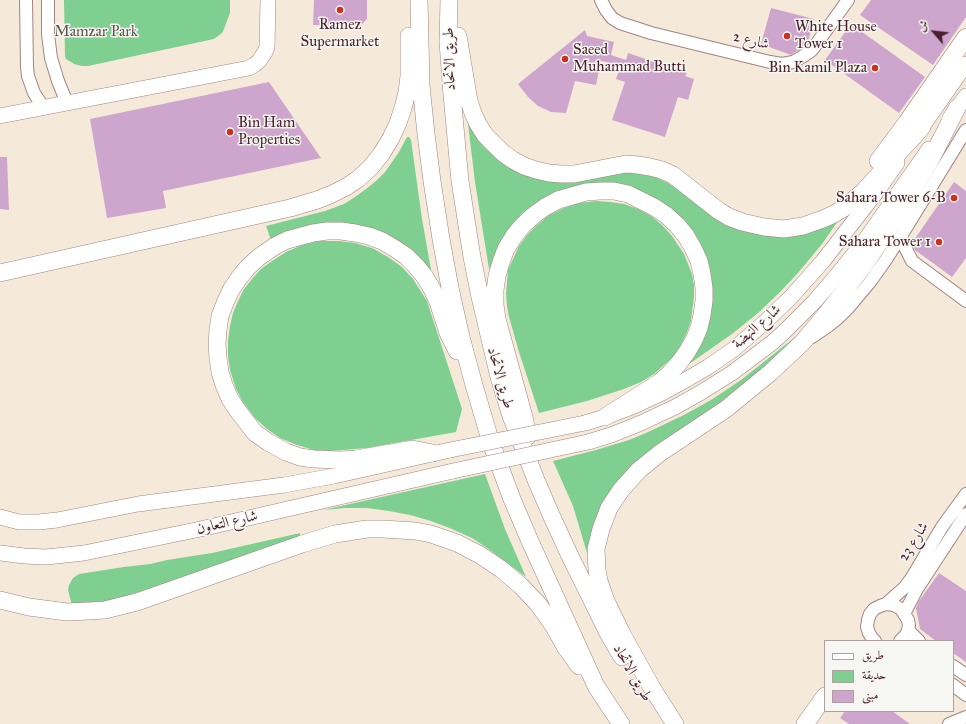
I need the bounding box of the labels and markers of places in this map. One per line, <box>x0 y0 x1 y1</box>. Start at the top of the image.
marker: Ramez Supermarket <box>335 5 345 15</box>
place label: Ramez Supermarket <box>301 16 379 51</box>
place label: White House Tower 1 <box>795 18 877 53</box>
marker: White House Tower 1 <box>782 31 792 41</box>
place label: Saeed Muhammad Butti <box>573 41 686 76</box>
marker: Saeed Muhammad Butti <box>560 54 570 64</box>
place label: Bin Kamil Plaza <box>768 59 867 77</box>
marker: Bin Kamil Plaza <box>870 63 880 73</box>
place label: Bin Ham Properties <box>238 114 300 149</box>
marker: Bin Ham Properties <box>225 127 235 137</box>
place label: Sahara Tower 6-B <box>836 189 946 207</box>
marker: Sahara Tower 6-B <box>949 193 959 203</box>
place label: Sahara Tower 1 <box>839 233 931 251</box>
marker: Sahara Tower 1 <box>934 237 944 247</box>

